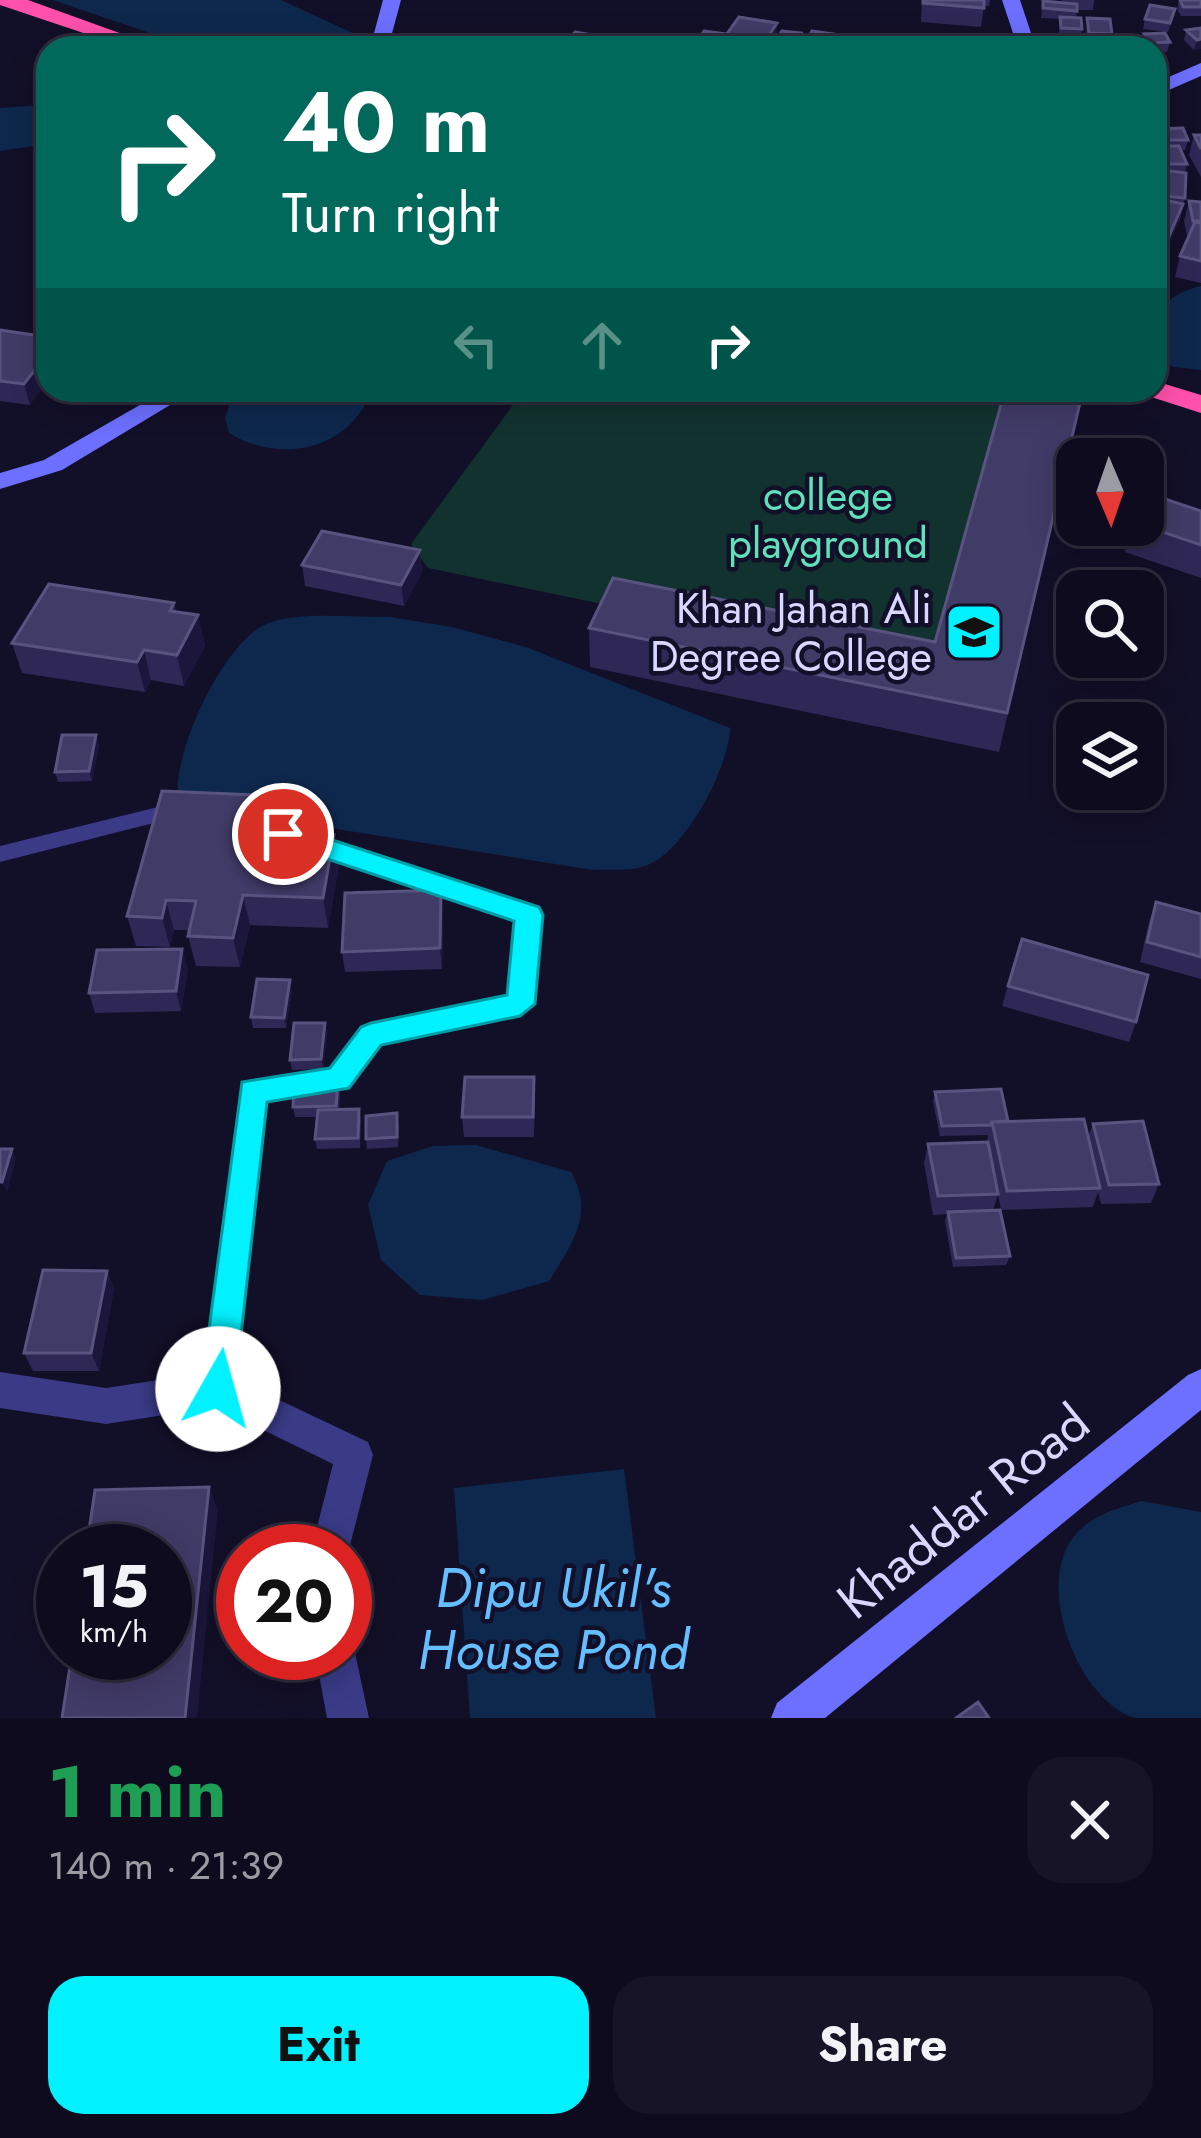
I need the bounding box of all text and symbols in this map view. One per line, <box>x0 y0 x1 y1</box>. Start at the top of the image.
text: 40 m <box>282 62 490 184</box>
icon: right <box>84 84 240 240</box>
text: Turn right <box>282 174 499 252</box>
icon: left <box>443 312 509 378</box>
icon: ahead <box>569 312 635 378</box>
icon: right <box>695 312 761 378</box>
north arrow <box>1056 438 1164 546</box>
map controls <box>1056 438 1164 810</box>
park label: college playground <box>728 465 928 574</box>
button: search <box>1056 570 1164 678</box>
place label: Khan Jahan Ali Degree College <box>650 578 932 687</box>
school or university icon: Khan Jahan Ali Degree College <box>943 601 1005 663</box>
button: layers <box>1056 702 1164 810</box>
pin <box>232 783 334 885</box>
icon: arrive <box>250 801 316 867</box>
position arrow <box>155 1326 281 1452</box>
street label: Khaddar Road <box>821 1386 1105 1636</box>
speed limit sign: 20 <box>216 1524 372 1680</box>
text: 15 <box>79 1543 149 1630</box>
water label: Dipu Ukil's House Pond <box>417 1549 692 1689</box>
text: km/h <box>80 1610 148 1653</box>
text: 1 min <box>48 1740 227 1844</box>
button: close <box>1027 1757 1153 1883</box>
text: 140 m · 21:39 <box>48 1837 284 1894</box>
button: Exit <box>48 1976 589 2114</box>
button: Share <box>613 1976 1153 2114</box>

